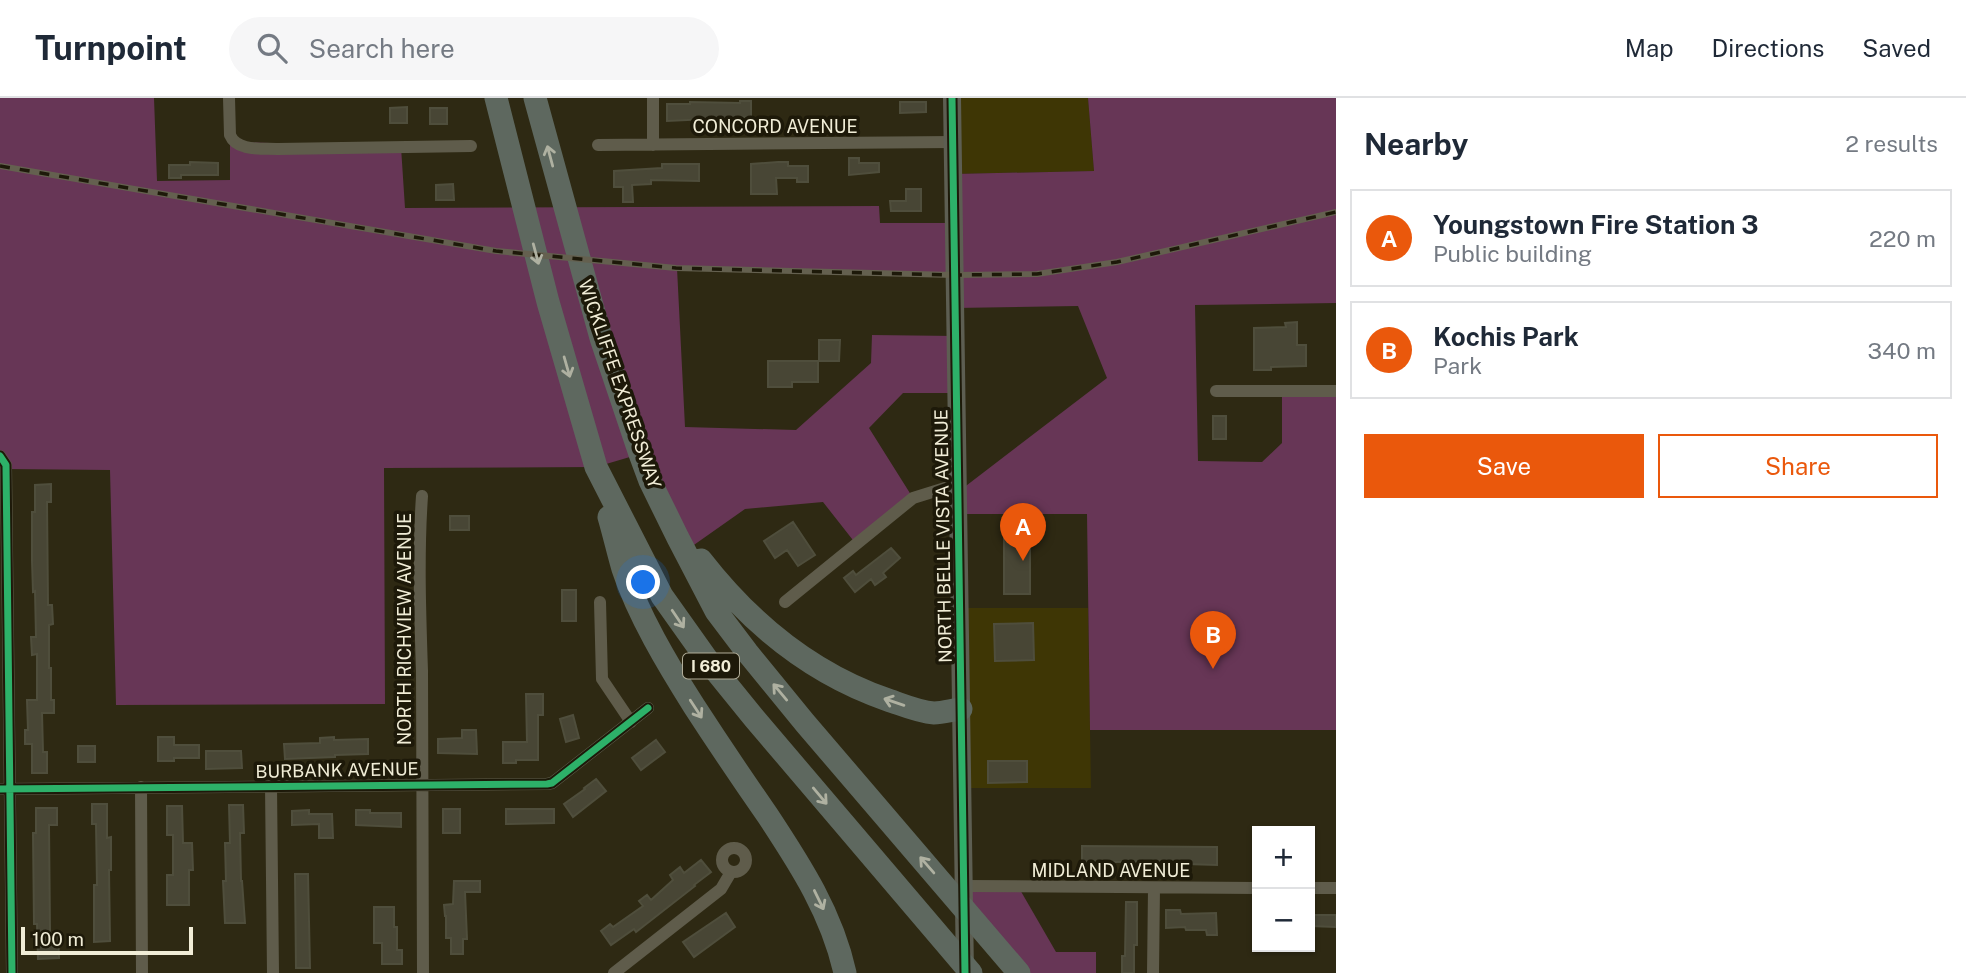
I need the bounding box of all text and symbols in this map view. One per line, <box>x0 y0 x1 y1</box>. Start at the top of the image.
search box <box>229 17 719 80</box>
text: Turnpoint <box>35 29 187 67</box>
icon: search <box>253 29 291 67</box>
text: Search here <box>309 33 455 64</box>
text: Map <box>1625 34 1674 62</box>
text: Directions <box>1712 34 1824 62</box>
text: Saved <box>1862 34 1931 62</box>
street label: CONCORD AVENUE <box>692 116 858 137</box>
text: Nearby <box>1364 126 1468 162</box>
text: 2 results <box>1845 130 1938 157</box>
one-way arrow <box>543 145 556 167</box>
text: Youngstown Fire Station 3 <box>1433 209 1759 240</box>
text: A <box>1381 225 1397 252</box>
text: 220 m <box>1869 225 1936 252</box>
text: Public building <box>1433 240 1592 267</box>
one-way arrow <box>530 243 543 265</box>
street label: WICKLIFFE EXPRESSWAY <box>574 277 666 491</box>
text: Kochis Park <box>1433 321 1579 352</box>
text: B <box>1381 337 1397 364</box>
text: 340 m <box>1868 337 1936 364</box>
text: Park <box>1433 352 1482 379</box>
one-way arrow <box>562 356 575 378</box>
street label: NORTH BELLE VISTA AVENUE <box>930 409 956 663</box>
button: Save <box>1364 434 1644 498</box>
button: Share <box>1658 434 1938 498</box>
pin: A <box>1000 503 1046 561</box>
street label: NORTH RICHVIEW AVENUE <box>394 513 415 745</box>
your location <box>626 565 660 599</box>
one-way arrow <box>670 609 685 628</box>
pin: B <box>1190 611 1236 669</box>
road number: I 680 <box>683 653 739 678</box>
one-way arrow <box>772 683 788 701</box>
one-way arrow <box>884 695 906 707</box>
one-way arrow <box>689 699 704 718</box>
street label: BURBANK AVENUE <box>255 758 419 782</box>
one-way arrow <box>812 787 828 805</box>
map controls <box>1252 826 1315 952</box>
button: + <box>1252 826 1315 889</box>
one-way arrow <box>919 857 935 875</box>
street label: MIDLAND AVENUE <box>1032 860 1190 881</box>
one-way arrow <box>813 889 827 910</box>
button: − <box>1252 889 1315 952</box>
scale bar <box>21 924 192 956</box>
text: 100 m <box>32 928 84 950</box>

